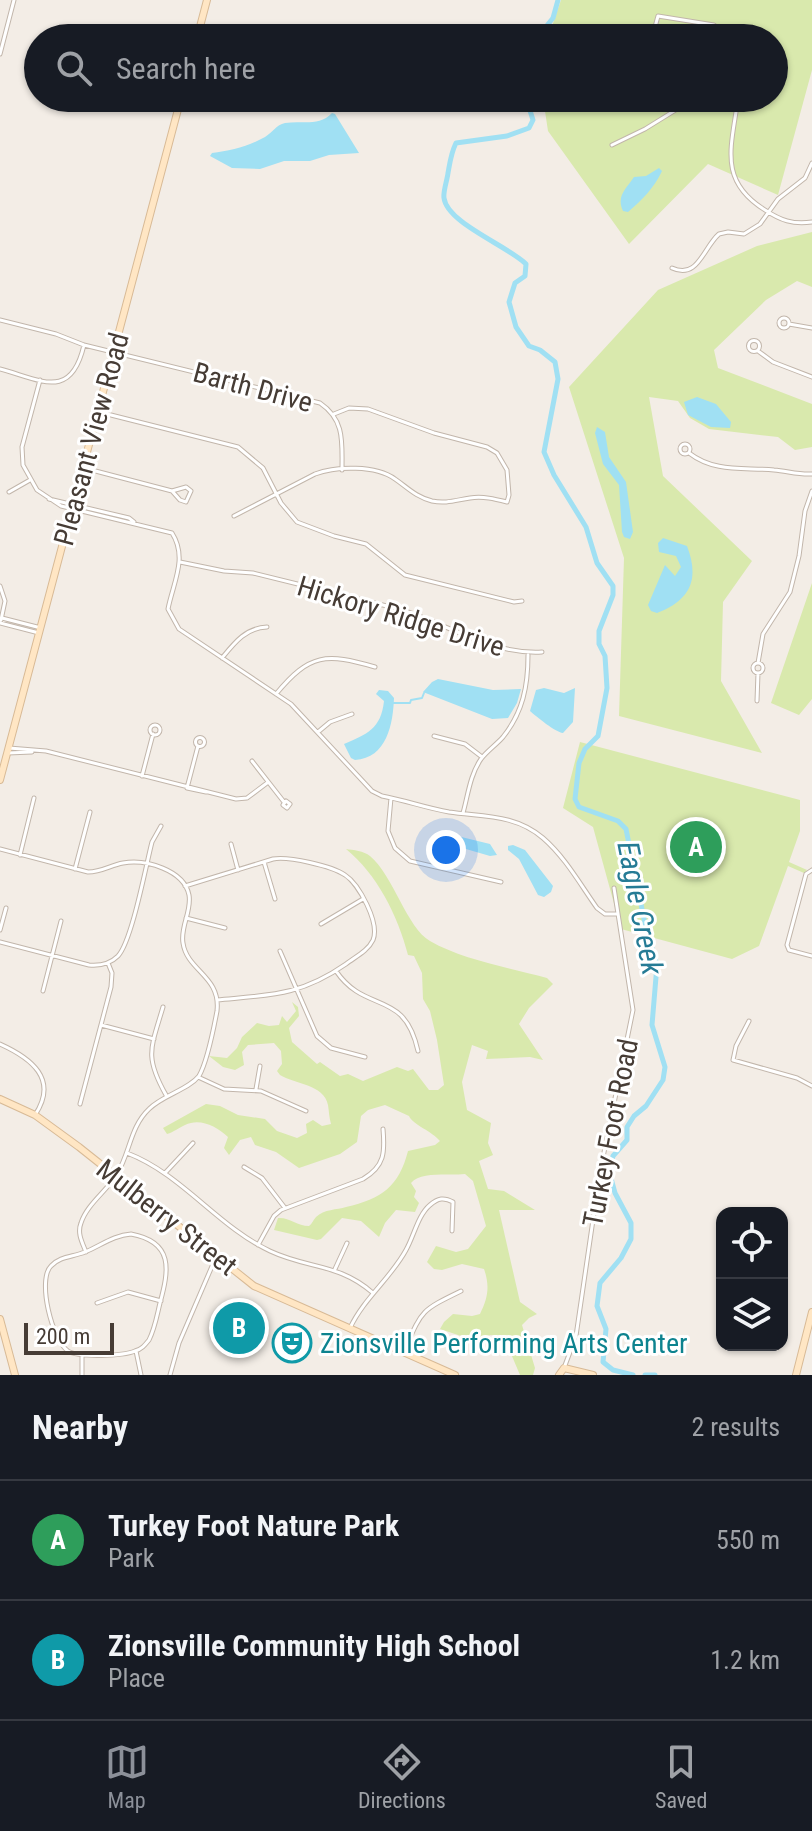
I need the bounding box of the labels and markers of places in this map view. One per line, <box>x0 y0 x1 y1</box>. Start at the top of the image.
pin: A <box>670 817 722 877</box>
pin: B <box>213 1298 265 1358</box>
theatre icon: Zionsville Performing Arts Center <box>271 1322 313 1364</box>
place label: Zionsville Performing Arts Center <box>320 1327 688 1360</box>

